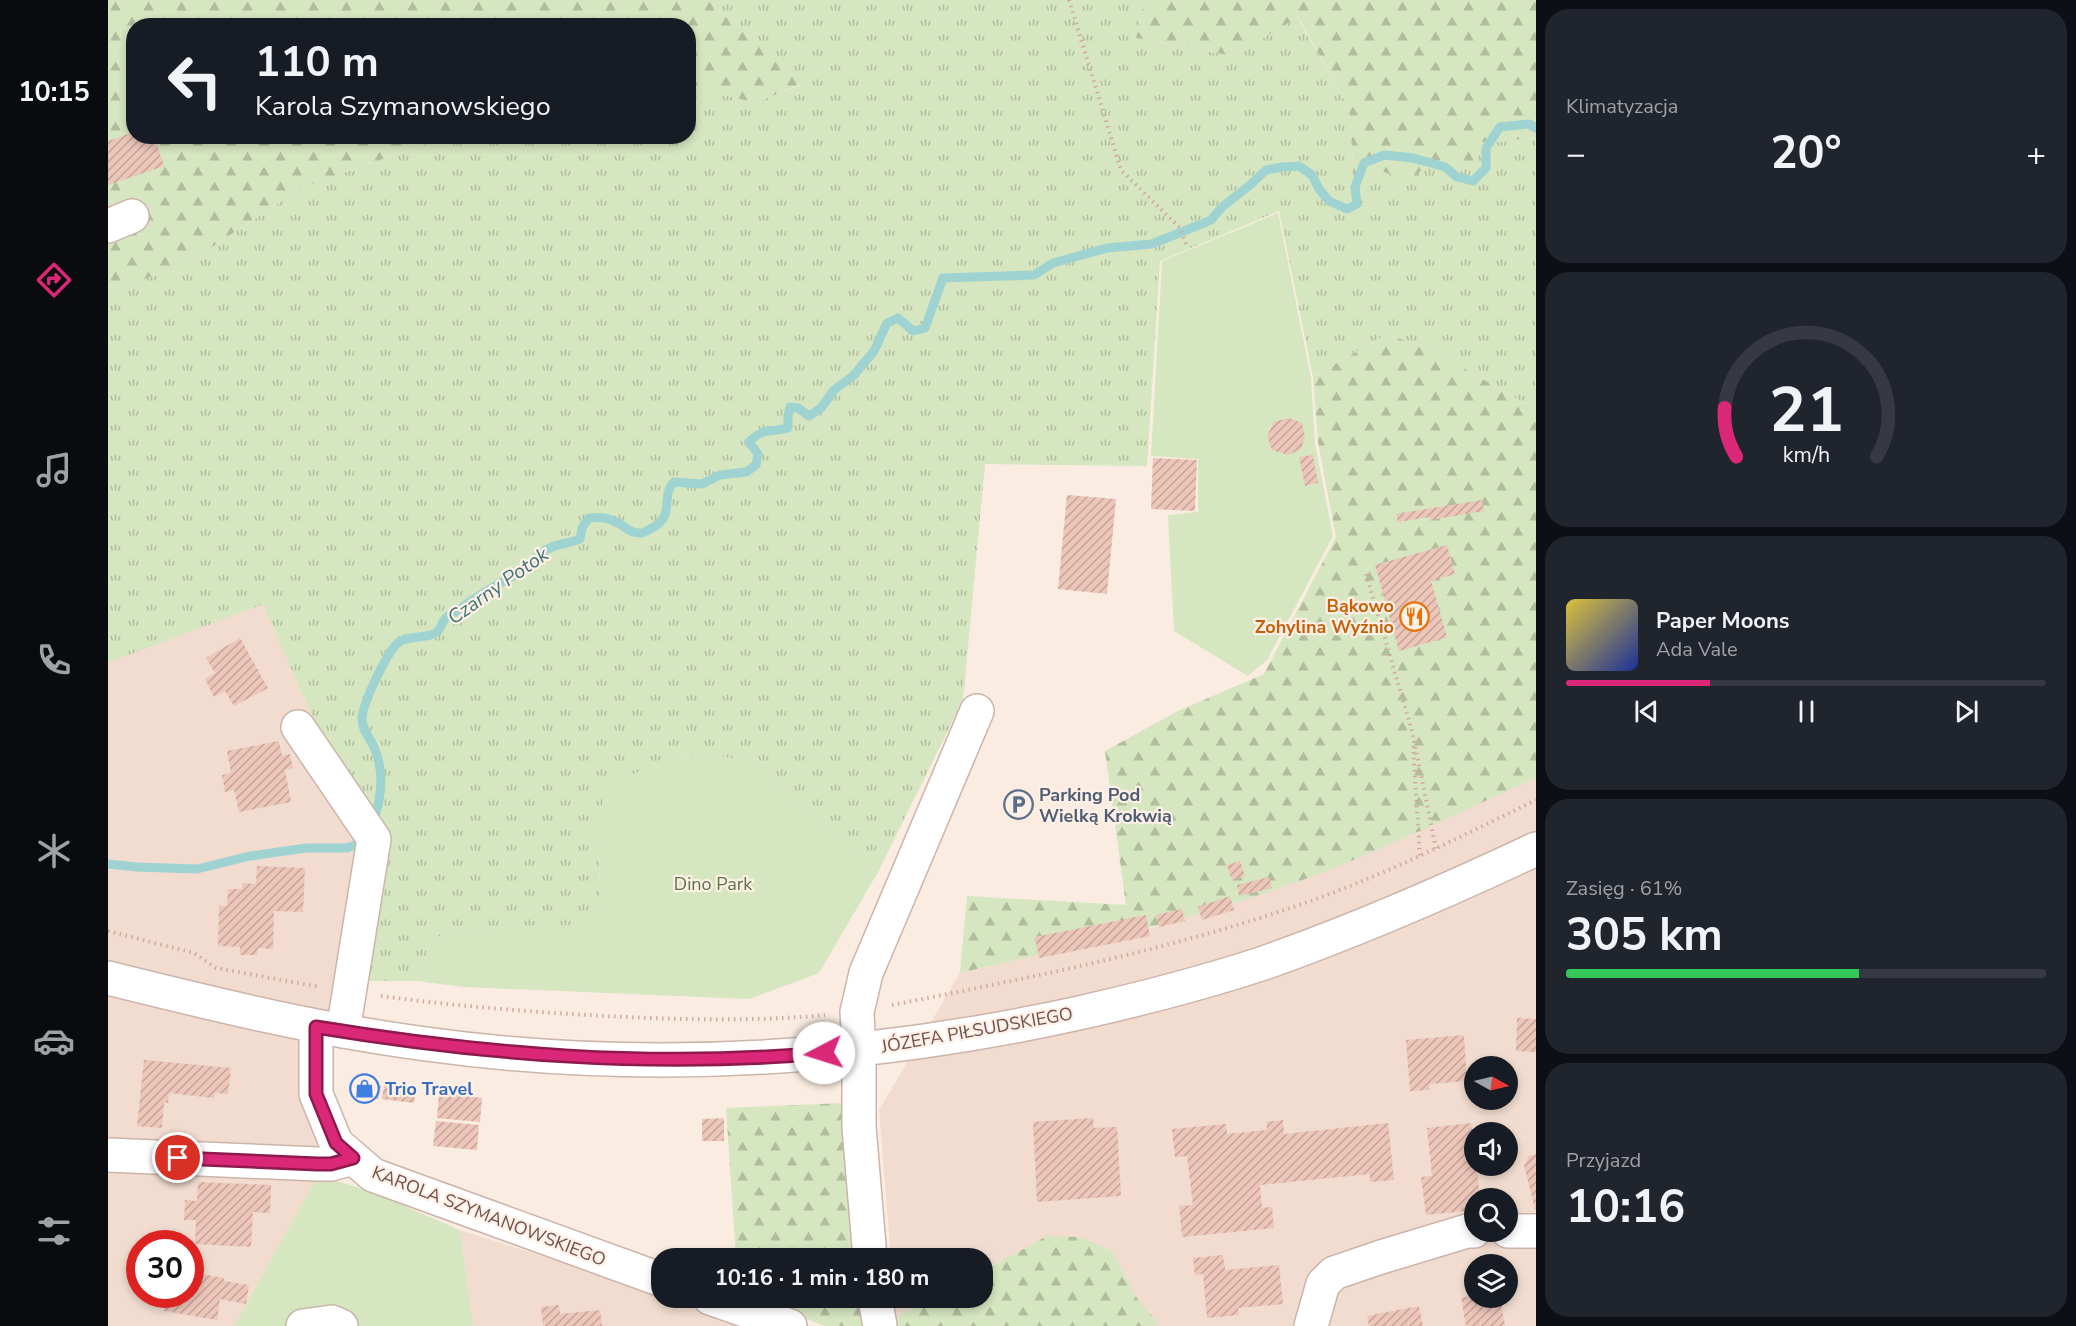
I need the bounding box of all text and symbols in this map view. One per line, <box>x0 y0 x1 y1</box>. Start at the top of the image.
text: 110 m <box>255 34 379 91</box>
icon: left <box>156 42 234 120</box>
text: 10:15 <box>18 74 90 111</box>
text: Karola Szymanowskiego <box>255 88 551 125</box>
text: Klimatyzacja <box>1566 93 1678 120</box>
text: 20° <box>1770 123 1842 184</box>
text: − <box>1566 132 1586 177</box>
text: + <box>2026 132 2046 177</box>
icon: directions <box>33 259 75 301</box>
text: 21 <box>1769 368 1843 453</box>
text: km/h <box>1782 440 1830 470</box>
icon: music <box>33 449 75 491</box>
water label: Czarny Potok <box>442 541 555 631</box>
place label: Bąkowo Zohylina Wyźnio <box>1255 594 1394 639</box>
restaurant icon: Bąkowo Zohylina Wyźnio <box>1399 600 1431 632</box>
text: Paper Moons <box>1656 606 1790 636</box>
text: Ada Vale <box>1656 636 1738 663</box>
icon: phone <box>33 639 75 681</box>
icon: previous <box>1630 695 1663 728</box>
icon: pause <box>1790 695 1823 728</box>
icon: next <box>1950 695 1983 728</box>
place label: Parking Pod Wielką Krokwią <box>1039 783 1172 828</box>
parking icon: Parking Pod Wielką Krokwią <box>1002 789 1034 821</box>
icon: climate <box>33 830 75 872</box>
park label: Dino Park <box>674 872 753 896</box>
text: Zasięg · 61% <box>1566 875 1682 902</box>
text: 305 km <box>1566 905 1723 966</box>
street label: JÓZEFA PIŁSUDSKIEGO <box>878 1001 1075 1059</box>
icon: car <box>33 1020 75 1062</box>
position arrow <box>792 1021 856 1085</box>
north arrow <box>1464 1056 1518 1110</box>
map controls <box>1464 1056 1518 1308</box>
shop icon: Trio Travel <box>348 1073 380 1105</box>
place label: Trio Travel <box>385 1077 473 1101</box>
button: sound <box>1464 1122 1518 1176</box>
pin <box>152 1132 203 1183</box>
icon: arrive <box>161 1141 194 1174</box>
text: Przyjazd <box>1566 1147 1641 1174</box>
street label: KAROLA SZYMANOWSKIEGO <box>369 1160 609 1272</box>
text: 10:16 <box>1566 1177 1685 1238</box>
button: search <box>1464 1188 1518 1242</box>
icon: filters <box>33 1210 75 1252</box>
speed limit sign: 30 <box>126 1230 204 1308</box>
button: layers <box>1464 1254 1518 1308</box>
text: 10:16 · 1 min · 180 m <box>715 1263 929 1293</box>

